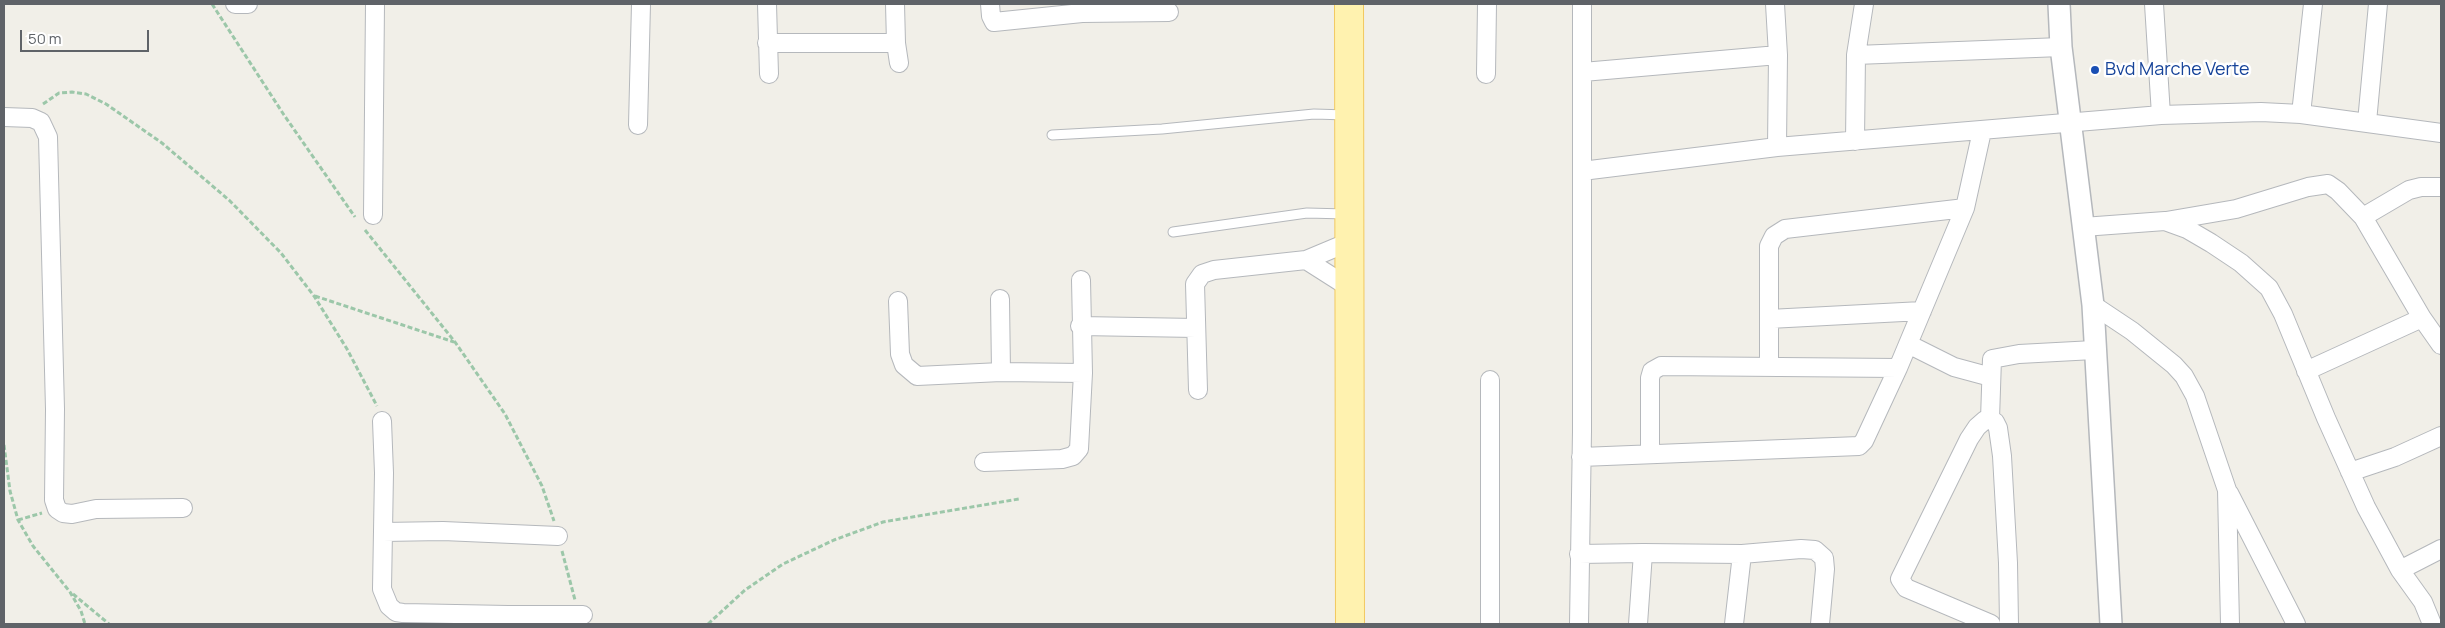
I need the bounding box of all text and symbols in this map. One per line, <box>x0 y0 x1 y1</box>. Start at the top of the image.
scale bar <box>22 20 151 52</box>
text: 50 m <box>28 28 62 49</box>
place label: Bvd Marche Verte <box>2105 59 2249 81</box>
marker: Bvd Marche Verte <box>2089 64 2101 76</box>

